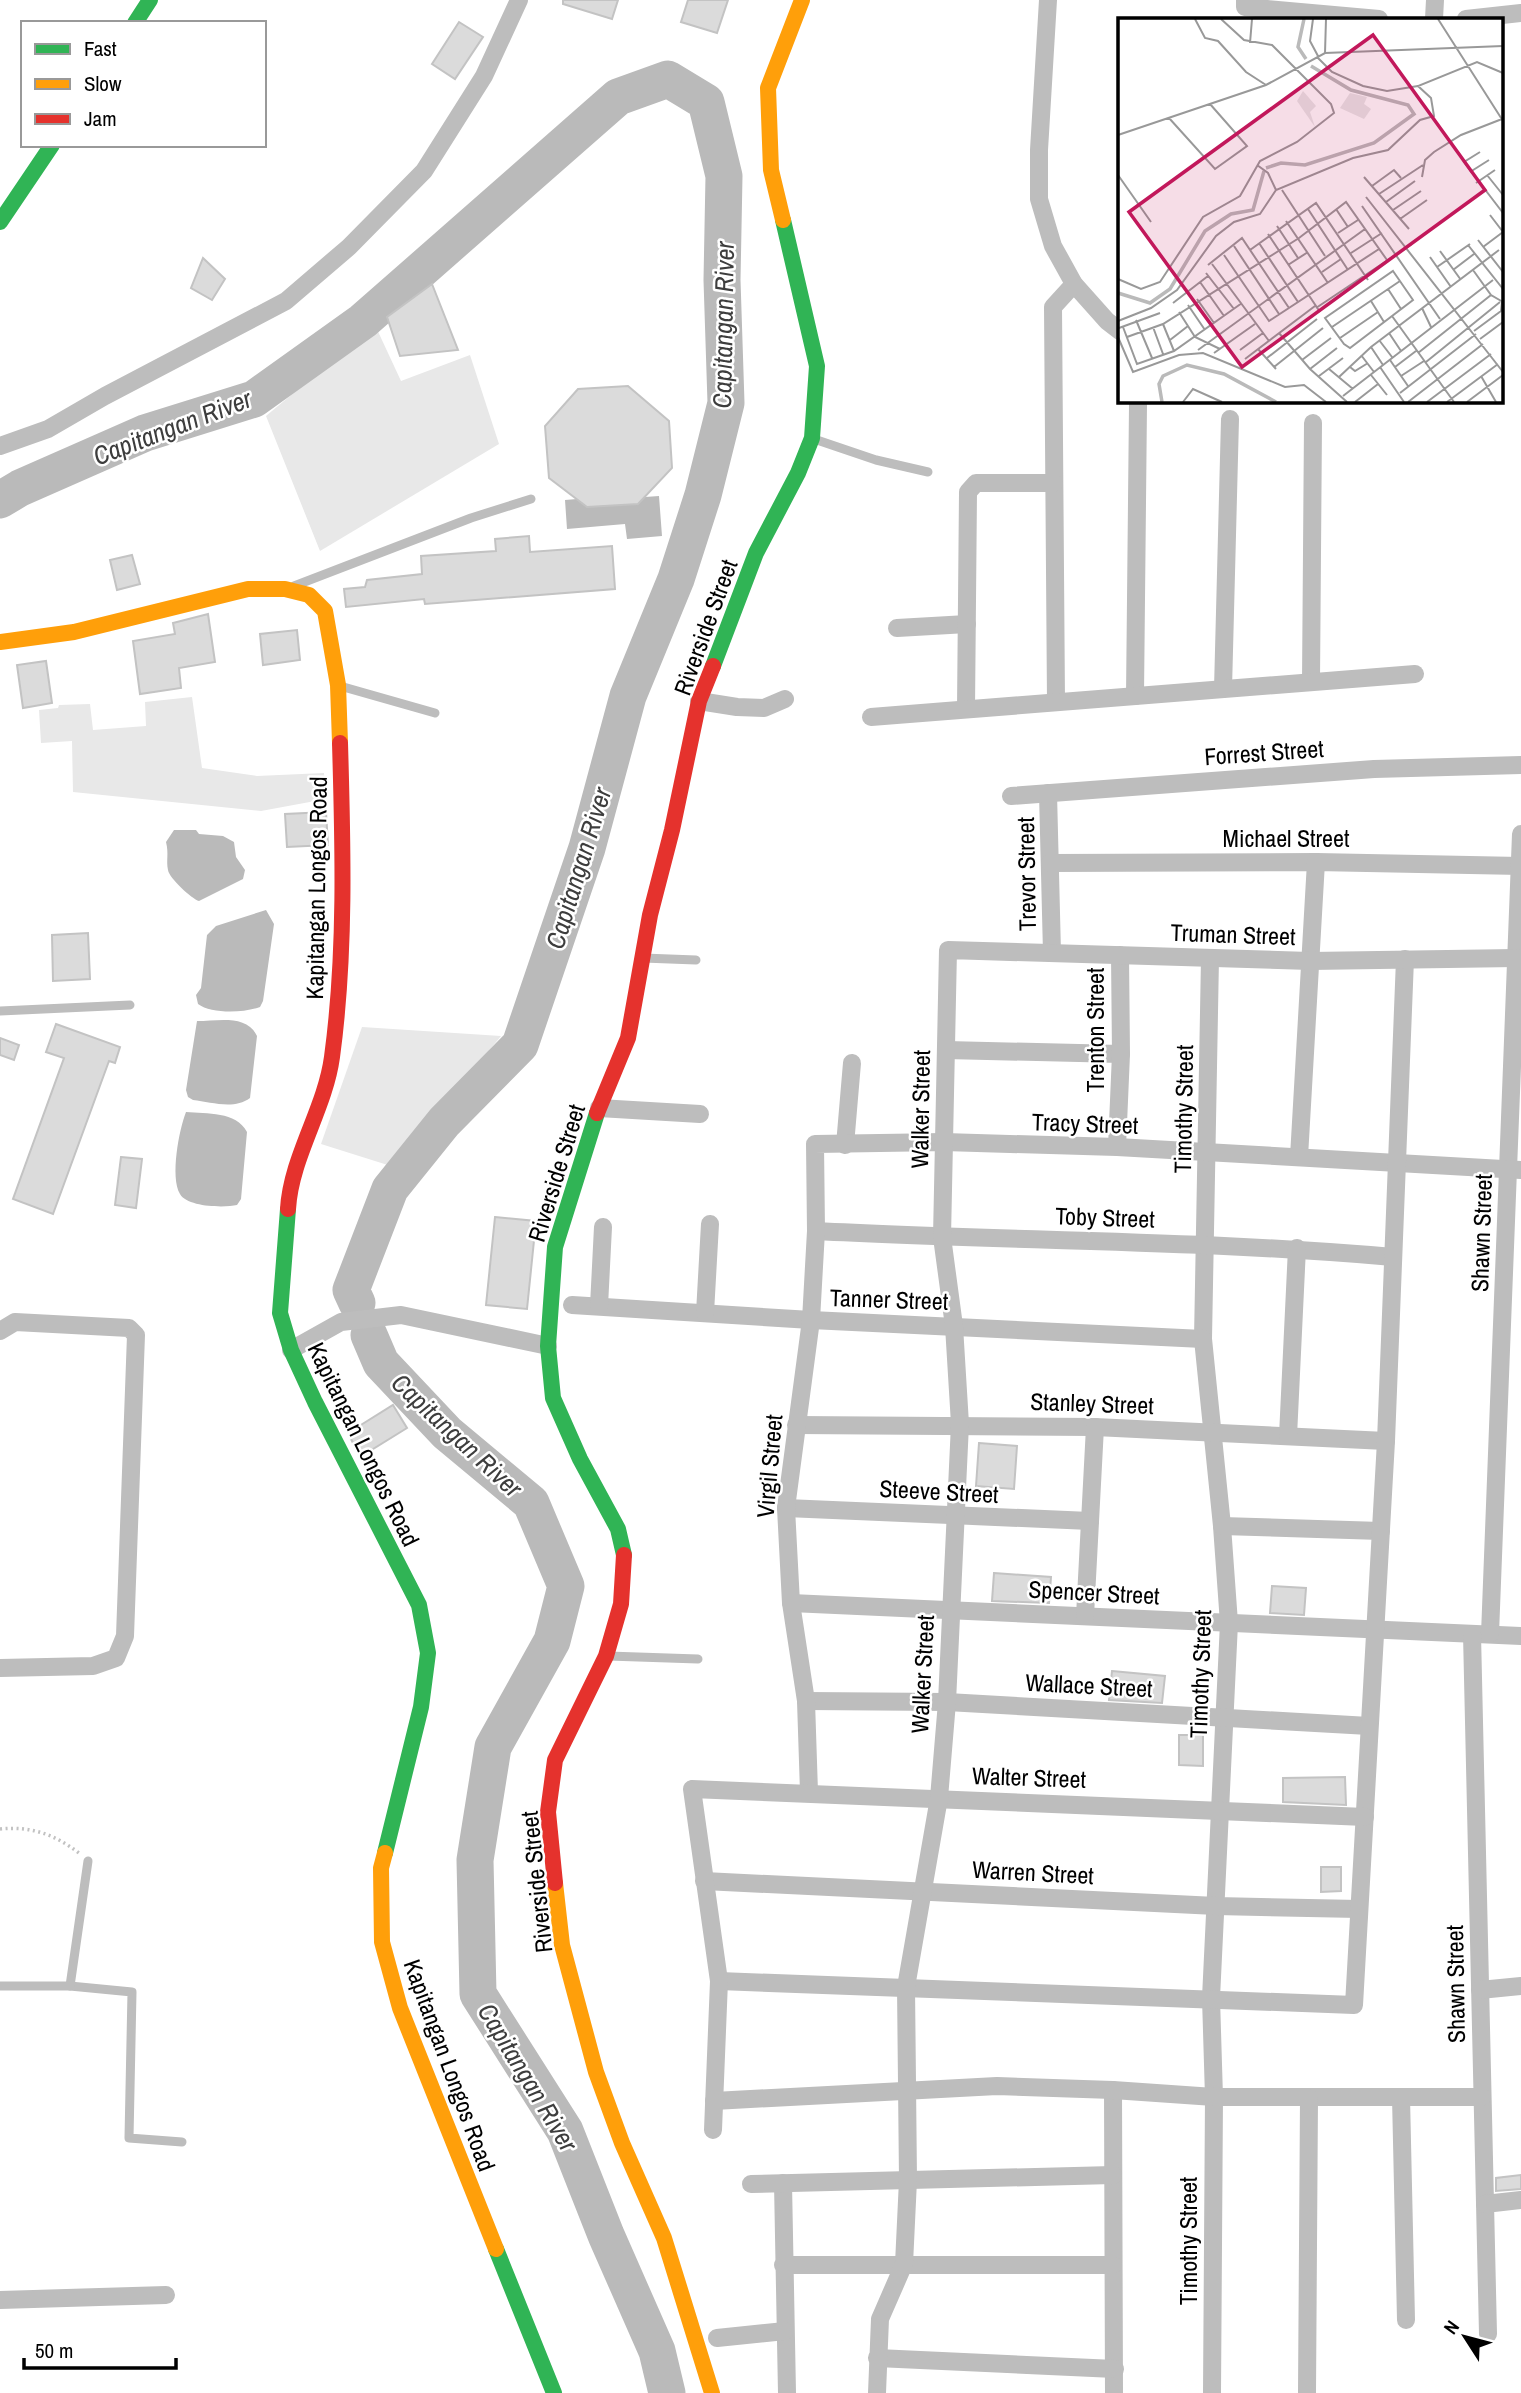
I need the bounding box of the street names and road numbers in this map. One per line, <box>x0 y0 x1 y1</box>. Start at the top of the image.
street label: Riverside Street <box>666 554 745 699</box>
street label: Forrest Street <box>1203 732 1325 772</box>
street label: Kapitangan Longos Road <box>298 776 334 1000</box>
street label: Trevor Street <box>1009 816 1043 931</box>
street label: Michael Street <box>1223 822 1350 854</box>
street label: Truman Street <box>1170 916 1297 952</box>
street label: Trenton Street <box>1079 967 1111 1093</box>
street label: Timothy Street <box>1166 1044 1200 1174</box>
street label: Walker Street <box>903 1049 937 1169</box>
street label: Riverside Street <box>520 1100 592 1246</box>
street label: Tracy Street <box>1031 1105 1139 1141</box>
street label: Shawn Street <box>1463 1173 1499 1293</box>
street label: Toby Street <box>1055 1199 1156 1235</box>
street label: Tanner Street <box>829 1281 949 1317</box>
street label: Kapitangan Longos Road <box>301 1337 427 1551</box>
street label: Stanley Street <box>1030 1385 1155 1421</box>
street label: Virgil Street <box>749 1412 789 1519</box>
street label: Steeve Street <box>879 1472 1000 1510</box>
street label: Spencer Street <box>1028 1573 1161 1611</box>
street label: Timothy Street <box>1182 1609 1218 1739</box>
street label: Walker Street <box>903 1613 941 1734</box>
street label: Wallace Street <box>1025 1666 1154 1704</box>
street label: Walter Street <box>971 1759 1087 1795</box>
street label: Riverside Street <box>513 1809 559 1954</box>
street label: Warren Street <box>971 1853 1095 1891</box>
street label: Shawn Street <box>1438 1924 1472 2043</box>
street label: Kapitangan Longos Road <box>397 1955 503 2175</box>
street label: Timothy Street <box>1172 2176 1204 2305</box>

